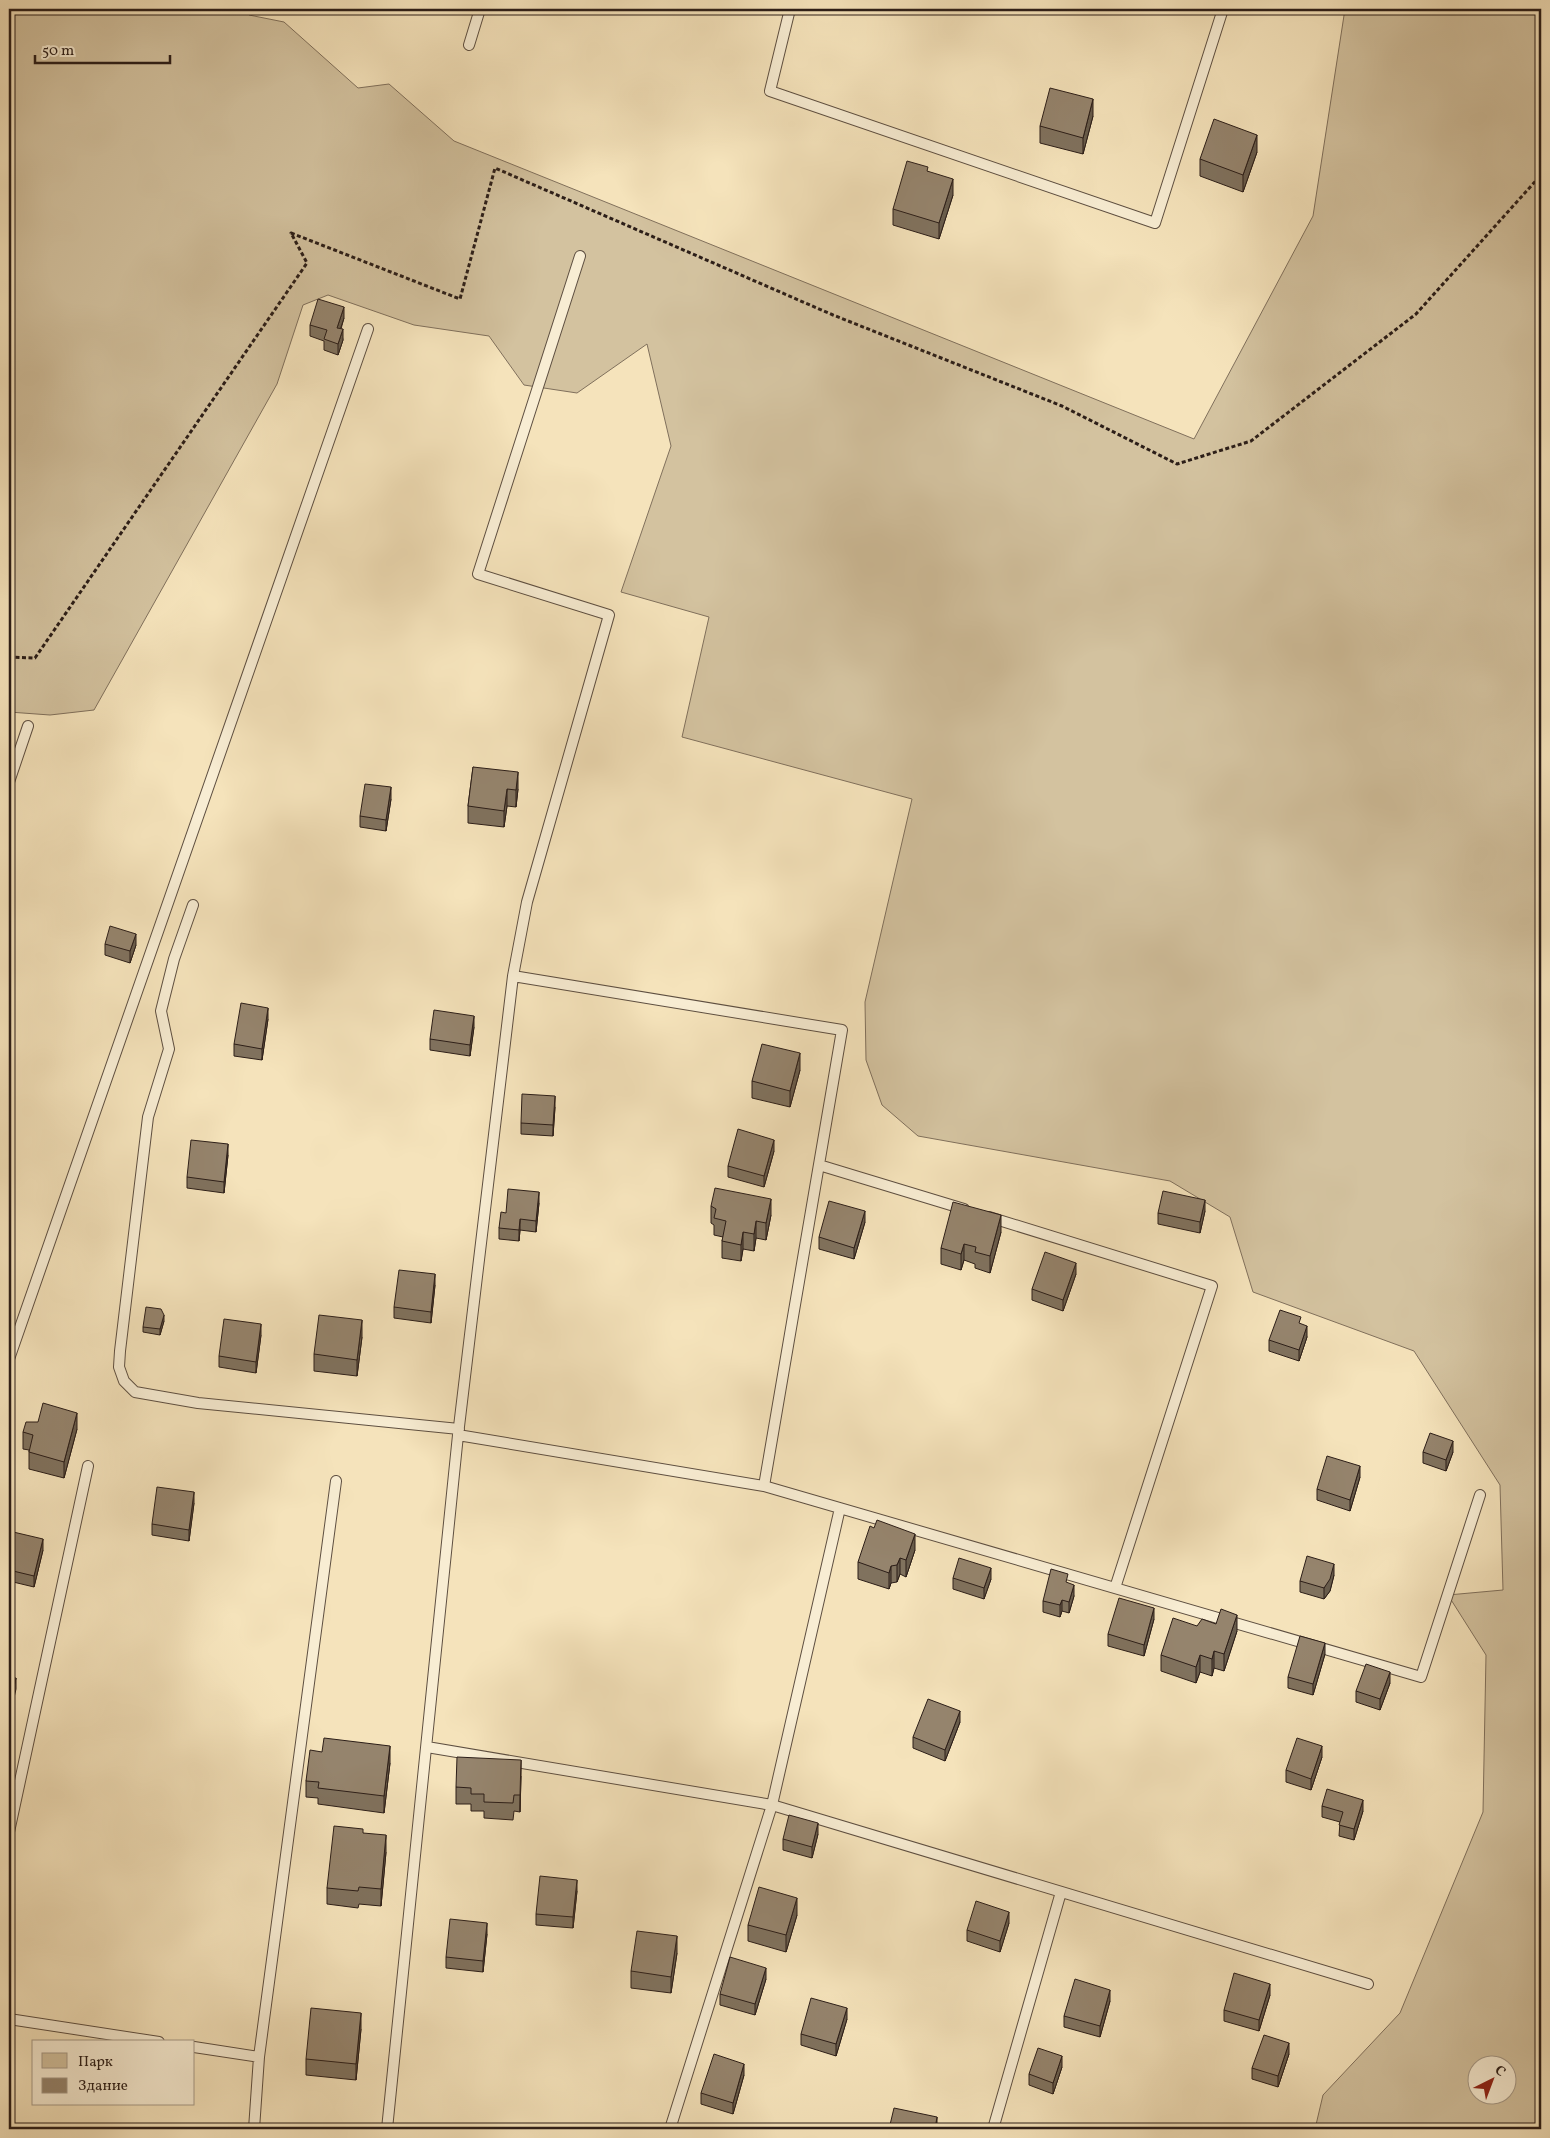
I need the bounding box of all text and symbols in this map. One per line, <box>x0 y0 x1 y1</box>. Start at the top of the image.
scale bar <box>35 32 170 64</box>
text: 50 m <box>42 41 74 62</box>
legend <box>32 2040 195 2106</box>
text: Парк <box>78 2052 113 2073</box>
north arrow <box>1468 2056 1518 2106</box>
text: С <box>1490 2061 1509 2082</box>
text: Здание <box>78 2076 128 2097</box>

